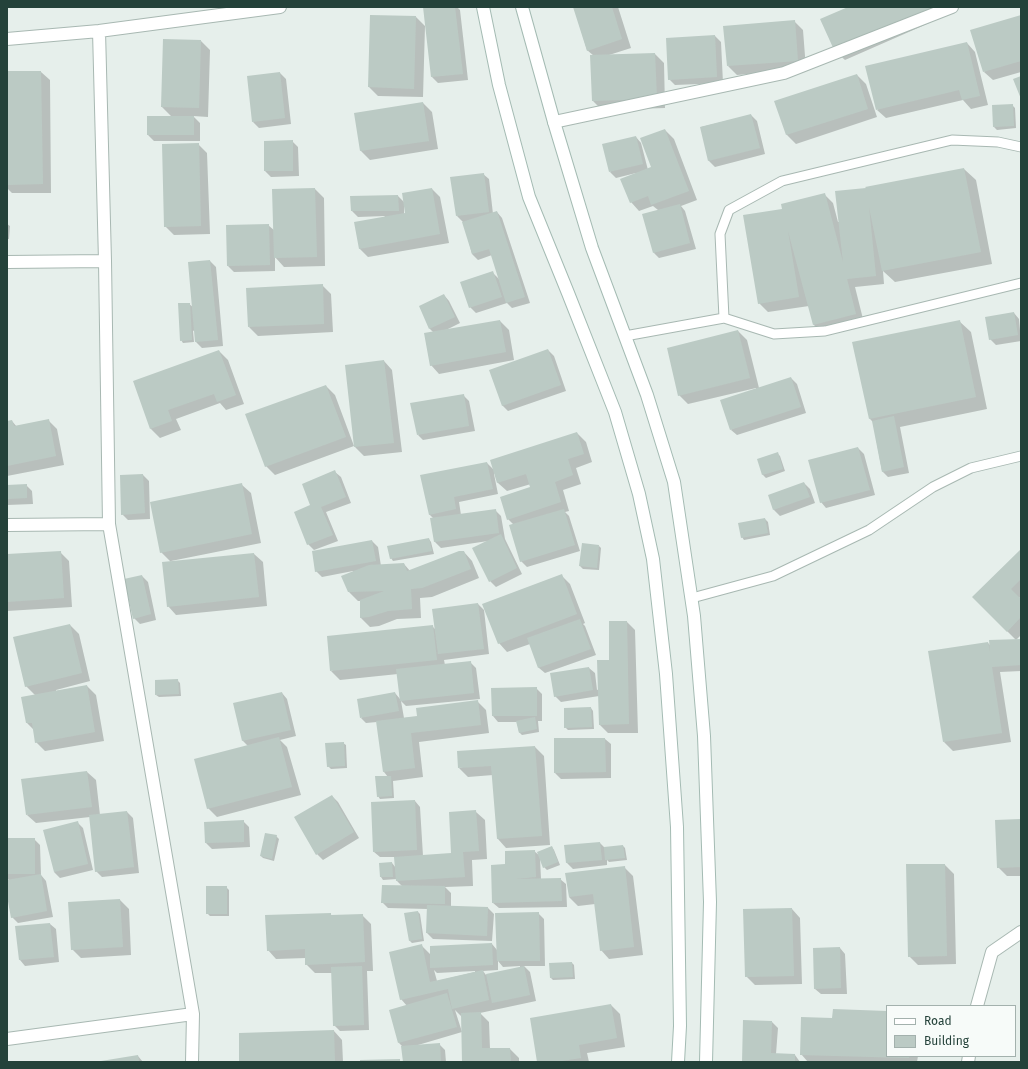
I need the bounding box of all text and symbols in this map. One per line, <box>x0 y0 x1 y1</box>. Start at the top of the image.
legend <box>886 1005 1016 1057</box>
text: Road <box>924 1014 952 1028</box>
text: Building <box>924 1034 969 1048</box>

